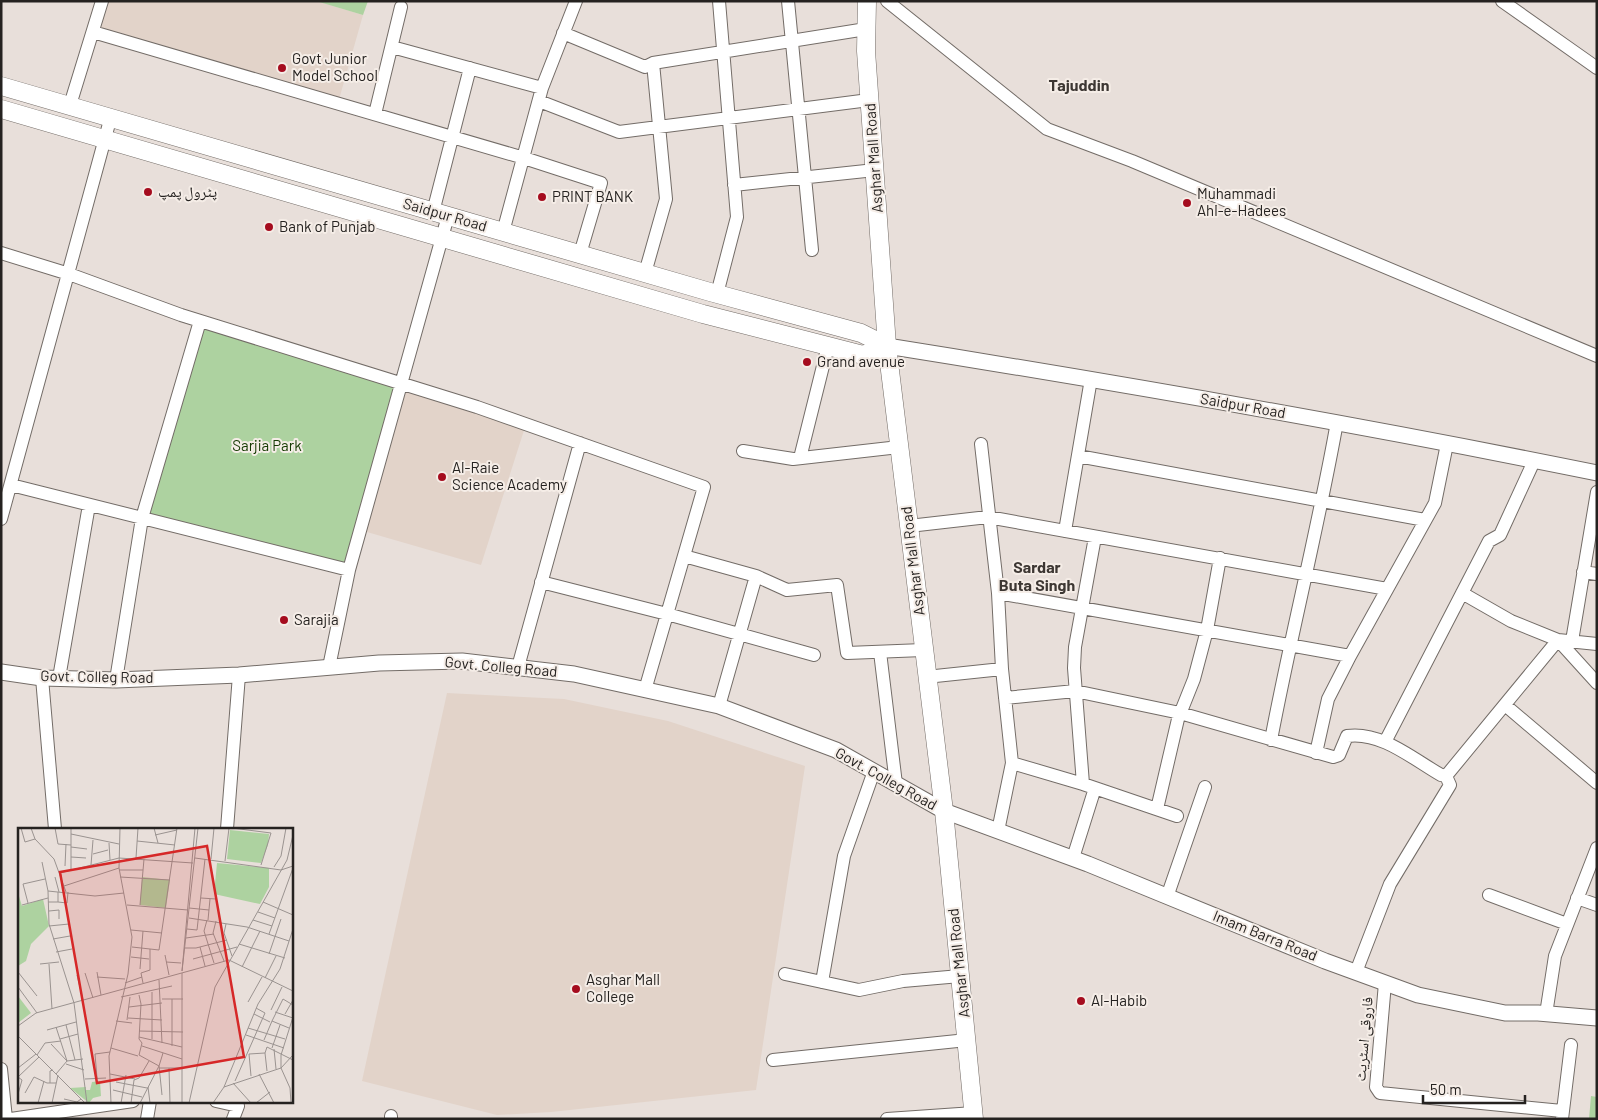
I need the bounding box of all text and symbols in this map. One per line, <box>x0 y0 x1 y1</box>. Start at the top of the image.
place label: Govt Junior Model School <box>292 49 378 84</box>
marker: Govt Junior Model School <box>276 62 288 74</box>
district label: Tajuddin <box>1049 75 1109 94</box>
street label: Asghar Mall Road <box>860 103 886 214</box>
place label: پٹرول پمپ <box>158 182 217 202</box>
place label: Muhammadi Ahl-e-Hadees <box>1197 184 1286 219</box>
marker: پٹرول پمپ <box>142 186 154 198</box>
place label: PRINT BANK <box>552 187 633 205</box>
marker: PRINT BANK <box>536 191 548 203</box>
street label: Saidpur Road <box>401 193 489 235</box>
marker: Muhammadi Ahl-e-Hadees <box>1181 197 1193 209</box>
place label: Bank of Punjab <box>279 217 376 235</box>
marker: Bank of Punjab <box>263 221 275 233</box>
place label: Grand avenue <box>817 352 905 370</box>
marker: Grand avenue <box>801 356 813 368</box>
street label: Saidpur Road <box>1199 389 1287 421</box>
park label: Sarjia Park <box>232 436 302 454</box>
place label: Al-Raie Science Academy <box>452 458 567 493</box>
marker: Al-Raie Science Academy <box>436 471 448 483</box>
street label: Asghar Mall Road <box>896 505 928 617</box>
district label: Sardar Buta Singh <box>999 557 1075 594</box>
place label: Sarajia <box>294 610 339 628</box>
marker: Sarajia <box>278 614 290 626</box>
street label: Govt. Colleg Road <box>444 652 558 680</box>
street label: Govt. Colleg Road <box>40 666 154 686</box>
street label: Govt. Colleg Road <box>833 743 940 813</box>
inset map <box>18 828 292 1102</box>
street label: Imam Barra Road <box>1211 906 1320 964</box>
street label: Asghar Mall Road <box>943 907 973 1019</box>
place label: Asghar Mall College <box>586 970 660 1005</box>
marker: Asghar Mall College <box>570 983 582 995</box>
place label: Al-Habib <box>1091 991 1147 1009</box>
marker: Al-Habib <box>1075 995 1087 1007</box>
street label: فاروقی اسٹریٹ <box>1350 996 1378 1082</box>
scale bar <box>1423 1072 1526 1104</box>
text: 50 m <box>1430 1080 1462 1098</box>

